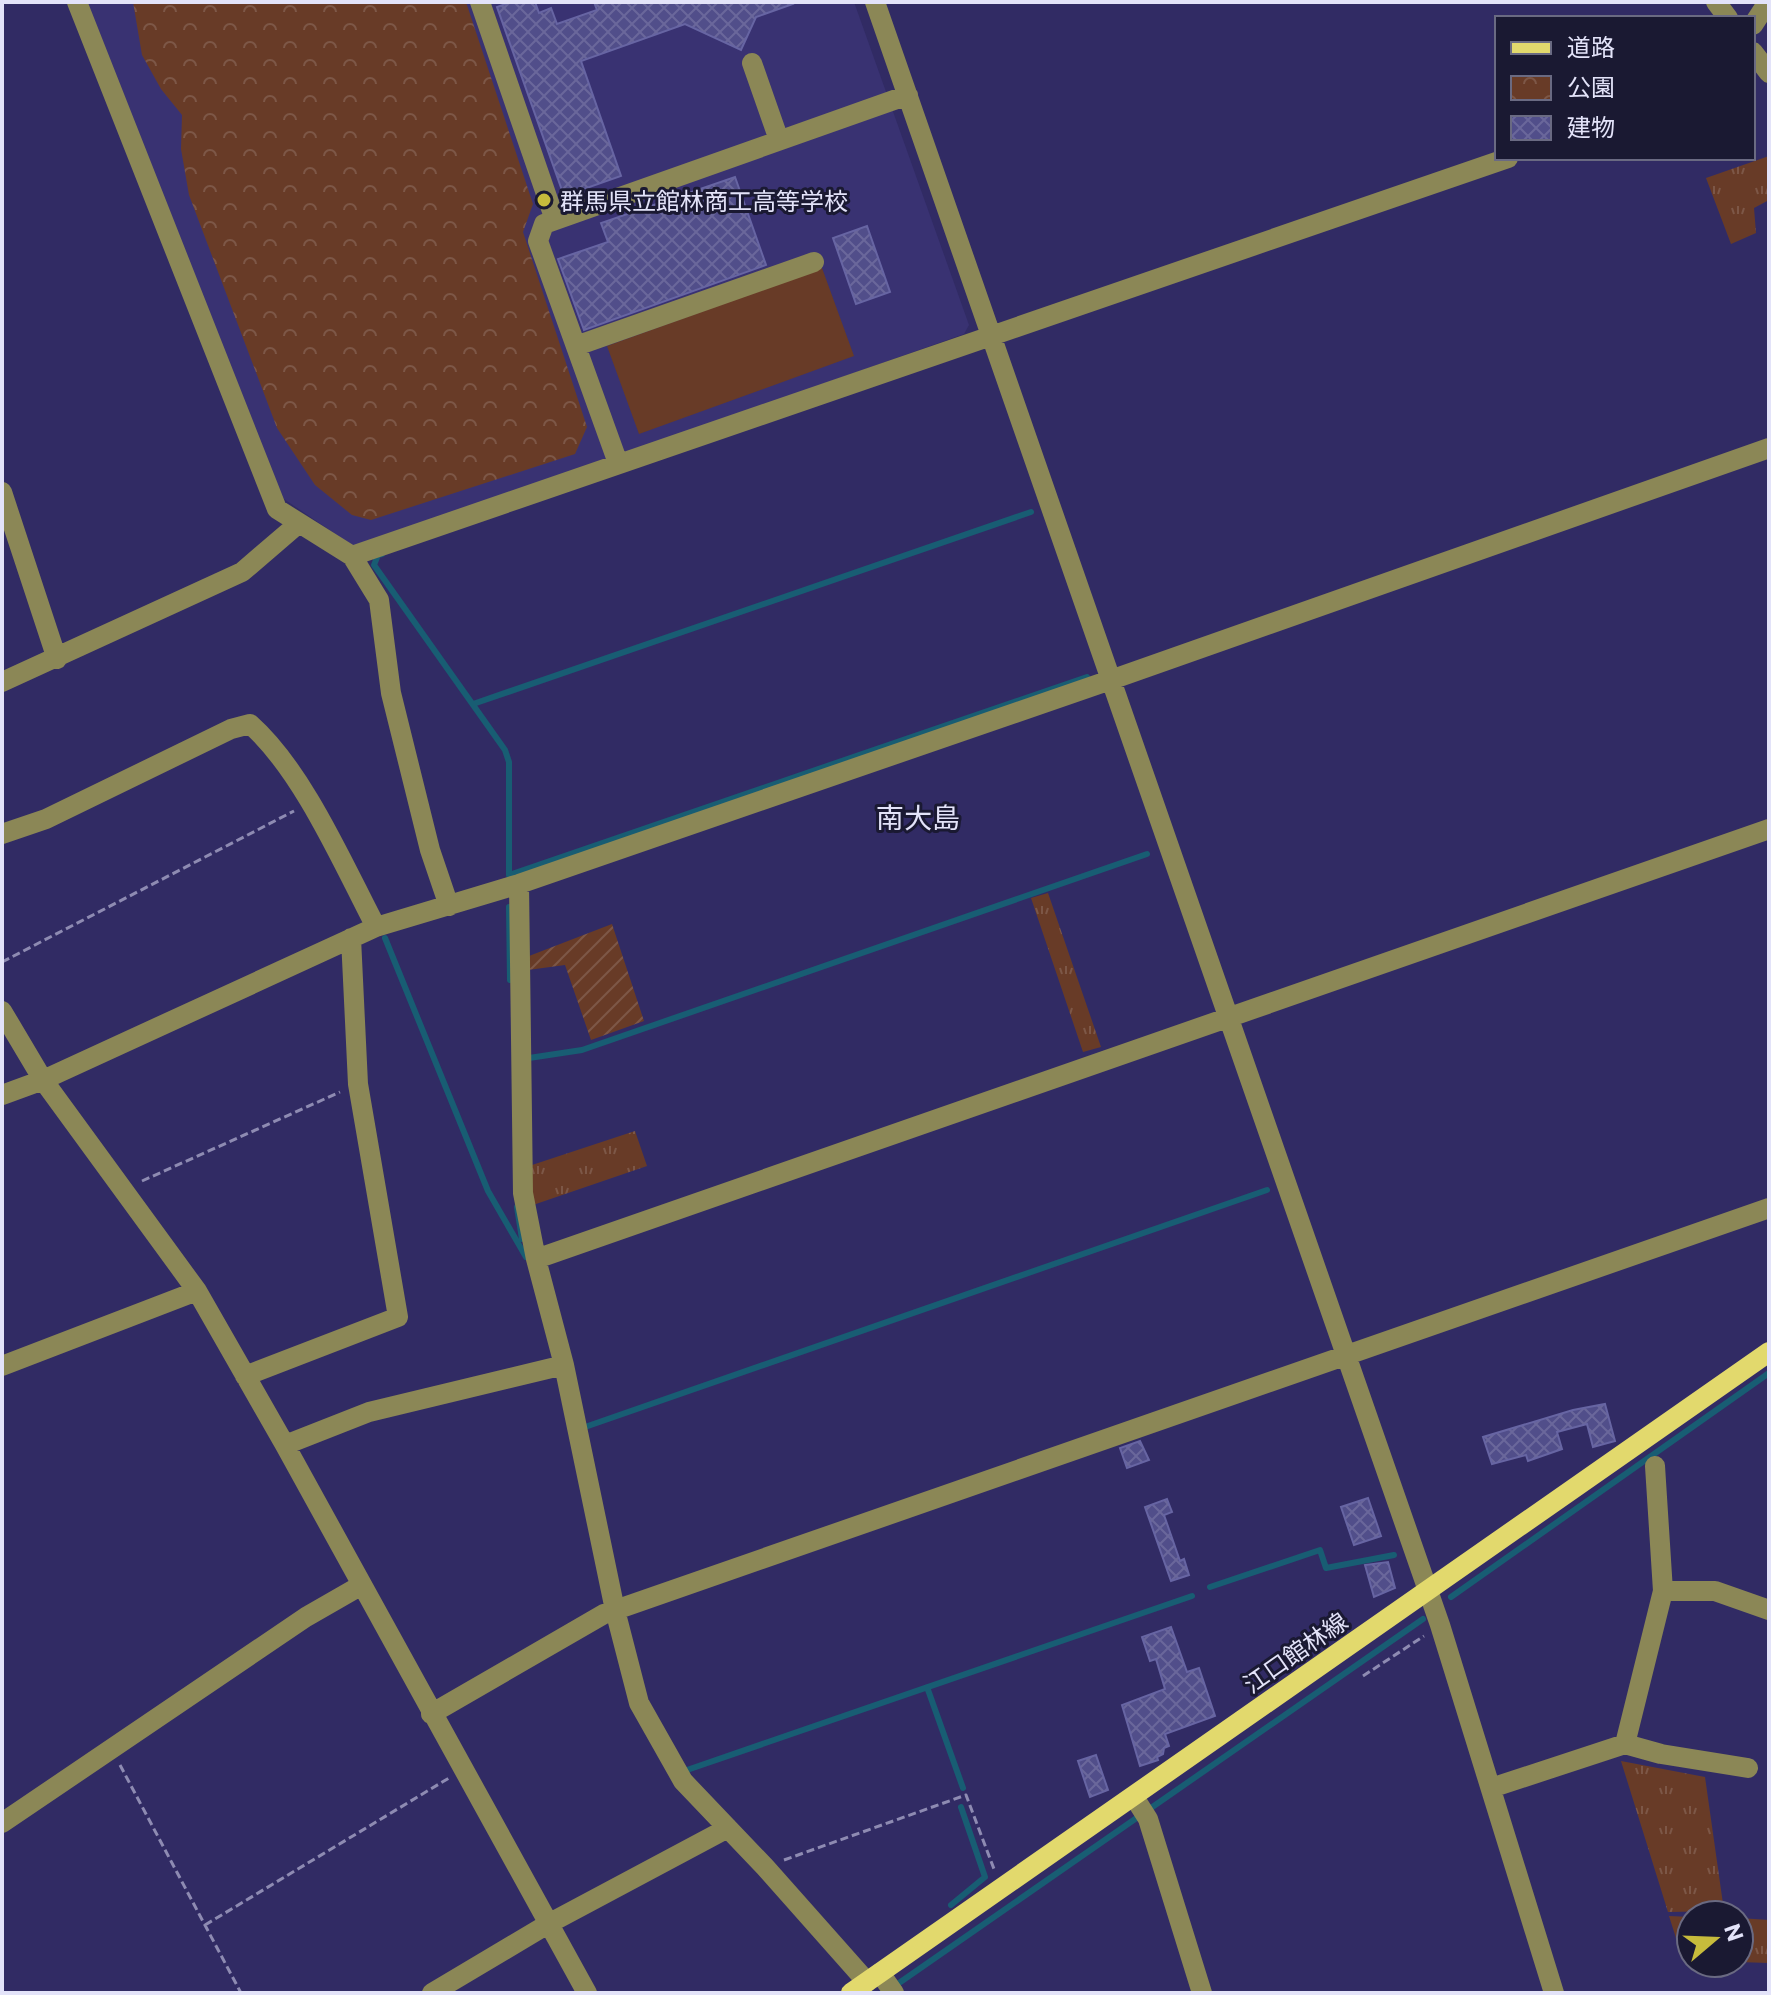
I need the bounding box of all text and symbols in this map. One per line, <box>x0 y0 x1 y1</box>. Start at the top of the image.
legend <box>1495 16 1755 160</box>
text: 道路 <box>1567 32 1615 61</box>
text: 公園 <box>1567 72 1615 101</box>
text: 建物 <box>1567 112 1615 141</box>
place label: 群馬県立館林商工高等学校 <box>560 186 848 215</box>
marker: 群馬県立館林商工高等学校 <box>535 191 553 209</box>
district label: 南大島 <box>876 800 960 834</box>
street label: 江口館林線 <box>1238 1606 1352 1698</box>
north arrow <box>1675 1899 1755 1979</box>
text: N <box>1719 1920 1750 1945</box>

